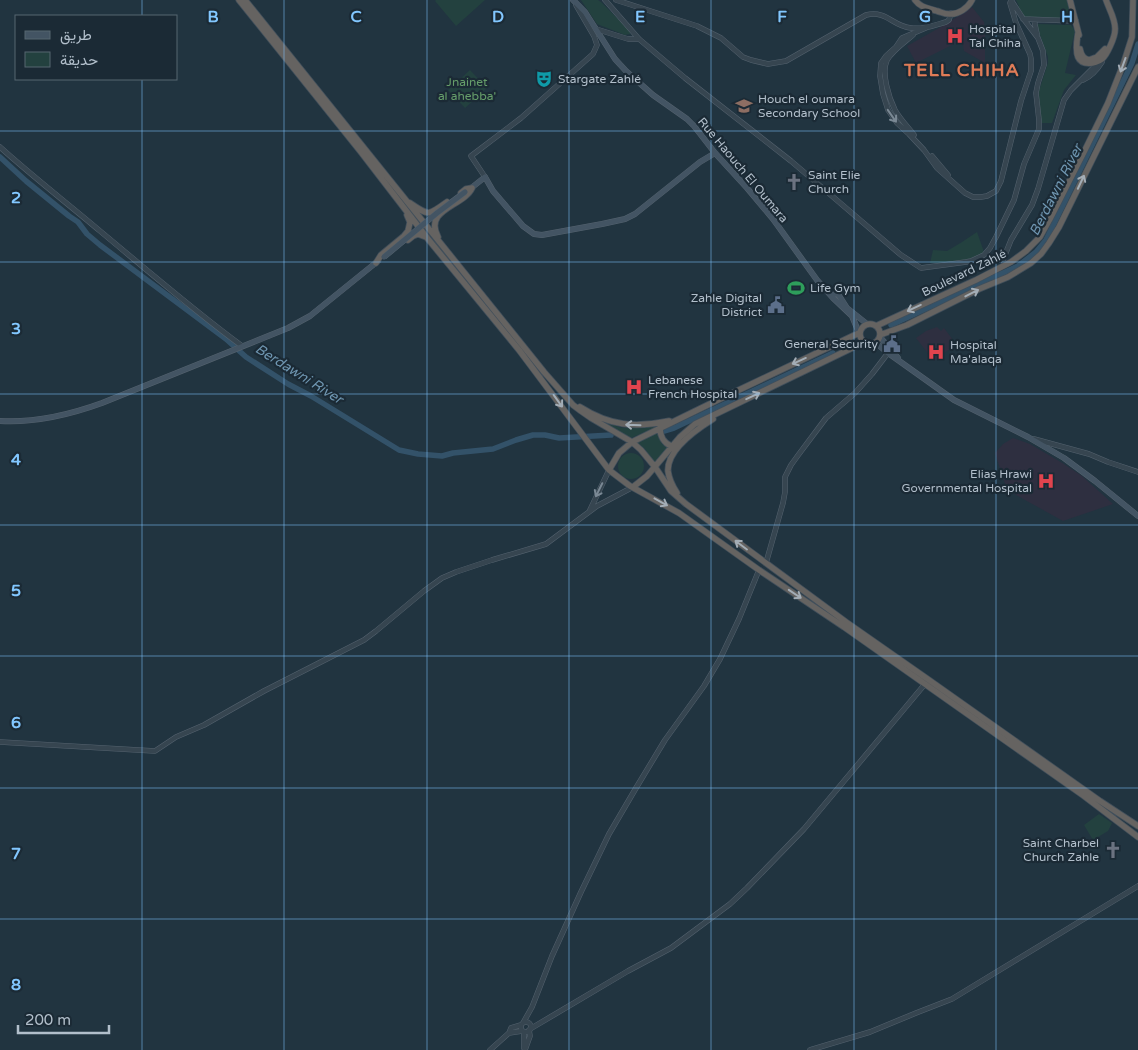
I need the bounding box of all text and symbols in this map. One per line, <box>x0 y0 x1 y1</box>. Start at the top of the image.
text: B <box>207 7 219 27</box>
text: C <box>350 7 362 27</box>
text: D <box>492 7 504 27</box>
text: E <box>635 7 645 27</box>
text: F <box>777 7 787 27</box>
text: G <box>919 7 931 27</box>
text: H <box>1061 7 1073 27</box>
legend <box>15 15 178 80</box>
place label: Hospital Tal Chiha <box>969 22 1021 50</box>
text: طريق <box>60 26 92 45</box>
hospital icon: Hospital Tal Chiha <box>945 26 965 46</box>
text: حديقة <box>60 51 98 69</box>
one-way arrow <box>1118 57 1127 72</box>
district label: TELL CHIHA <box>903 59 1020 81</box>
theatre icon: Stargate Zahlé <box>534 69 554 89</box>
place label: Stargate Zahlé <box>558 72 641 86</box>
park label: Jnainet al ahebba' <box>438 75 496 103</box>
place label: Houch el oumara Secondary School <box>758 92 860 120</box>
school or university icon: Houch el oumara Secondary School <box>734 96 754 116</box>
one-way arrow <box>887 109 897 123</box>
street label: Rue Haouch El Oumara <box>695 115 791 225</box>
water label: Berdawni River <box>1026 140 1087 238</box>
place label: Saint Elie Church <box>808 168 861 196</box>
church icon: Saint Elie Church <box>784 172 804 192</box>
one-way arrow <box>1077 175 1086 190</box>
text: 2 <box>11 188 21 208</box>
street label: Boulevard Zahlé <box>919 246 1009 300</box>
sports icon: Life Gym <box>786 278 806 298</box>
place label: Life Gym <box>810 281 861 295</box>
one-way arrow <box>964 288 979 297</box>
place label: Zahle Digital District <box>691 291 762 319</box>
public building icon: Zahle Digital District <box>766 295 786 315</box>
one-way arrow <box>907 304 922 314</box>
text: 3 <box>11 319 21 339</box>
public building icon: General Security <box>882 334 902 354</box>
place label: General Security <box>784 337 879 351</box>
place label: Hospital Ma'alaqa <box>950 338 1002 366</box>
water label: Berdawni River <box>252 340 347 409</box>
hospital icon: Hospital Ma'alaqa <box>926 342 946 362</box>
one-way arrow <box>792 357 807 367</box>
place label: Lebanese French Hospital <box>648 373 737 401</box>
hospital icon: Lebanese French Hospital <box>624 377 644 397</box>
one-way arrow <box>745 391 760 400</box>
one-way arrow <box>553 394 563 408</box>
one-way arrow <box>625 420 642 430</box>
text: 4 <box>11 450 21 470</box>
place label: Elias Hrawi Governmental Hospital <box>901 467 1032 495</box>
hospital icon: Elias Hrawi Governmental Hospital <box>1036 471 1056 491</box>
one-way arrow <box>594 483 604 498</box>
one-way arrow <box>654 498 668 508</box>
one-way arrow <box>735 540 748 551</box>
text: 5 <box>11 581 21 601</box>
one-way arrow <box>788 589 802 600</box>
text: 6 <box>11 713 21 733</box>
place label: Saint Charbel Church Zahle <box>1023 836 1099 864</box>
church icon: Saint Charbel Church Zahle <box>1103 840 1123 860</box>
text: 7 <box>11 844 21 864</box>
text: 8 <box>11 975 21 995</box>
scale bar <box>18 1002 109 1034</box>
text: 200 m <box>25 1011 71 1029</box>

